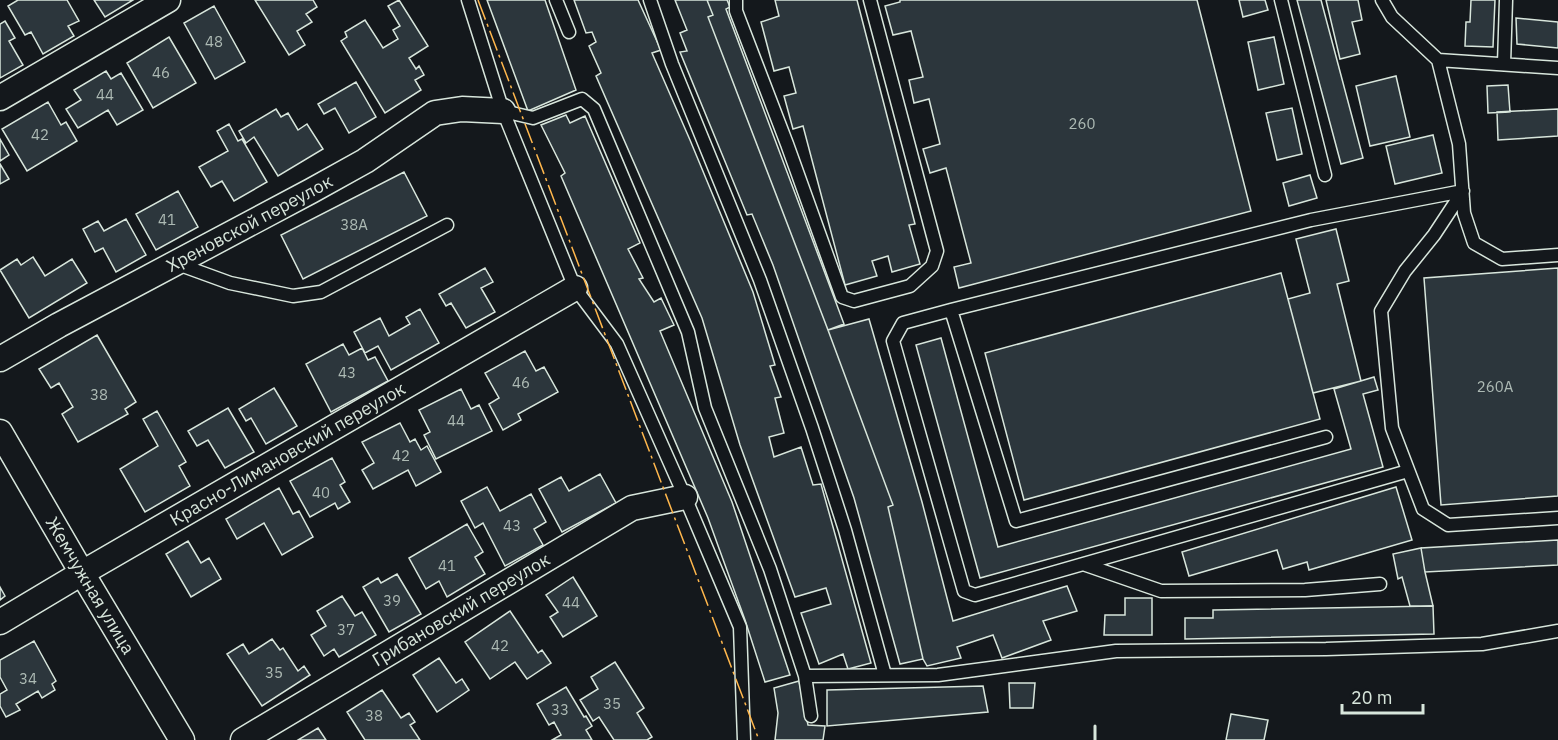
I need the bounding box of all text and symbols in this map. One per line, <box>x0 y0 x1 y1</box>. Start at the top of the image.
house number: 48 <box>205 32 223 51</box>
house number: 46 <box>152 63 170 82</box>
house number: 44 <box>96 85 114 104</box>
house number: 260 <box>1068 114 1096 133</box>
house number: 42 <box>31 125 49 144</box>
street label: Хреновской переулок <box>162 169 337 277</box>
house number: 41 <box>158 210 176 229</box>
house number: 38А <box>340 215 368 234</box>
house number: 43 <box>338 363 356 382</box>
house number: 46 <box>512 373 530 392</box>
street label: Красно-Лимановский переулок <box>165 377 409 531</box>
house number: 260А <box>1477 377 1514 396</box>
house number: 38 <box>90 385 108 404</box>
house number: 44 <box>447 411 465 430</box>
house number: 42 <box>392 446 410 465</box>
house number: 40 <box>312 483 330 502</box>
street label: Жемчужная улица <box>41 512 140 659</box>
house number: 43 <box>503 516 521 535</box>
street label: Грибановский переулок <box>368 547 554 671</box>
house number: 41 <box>438 556 456 575</box>
house number: 39 <box>383 591 401 610</box>
house number: 44 <box>562 593 580 612</box>
house number: 37 <box>337 620 355 639</box>
house number: 42 <box>491 636 509 655</box>
house number: 35 <box>265 663 283 682</box>
house number: 34 <box>19 669 37 688</box>
scale bar <box>1342 677 1423 715</box>
text: 20 m <box>1351 686 1393 709</box>
house number: 35 <box>603 694 621 713</box>
house number: 33 <box>551 700 569 719</box>
house number: 38 <box>365 706 383 725</box>

